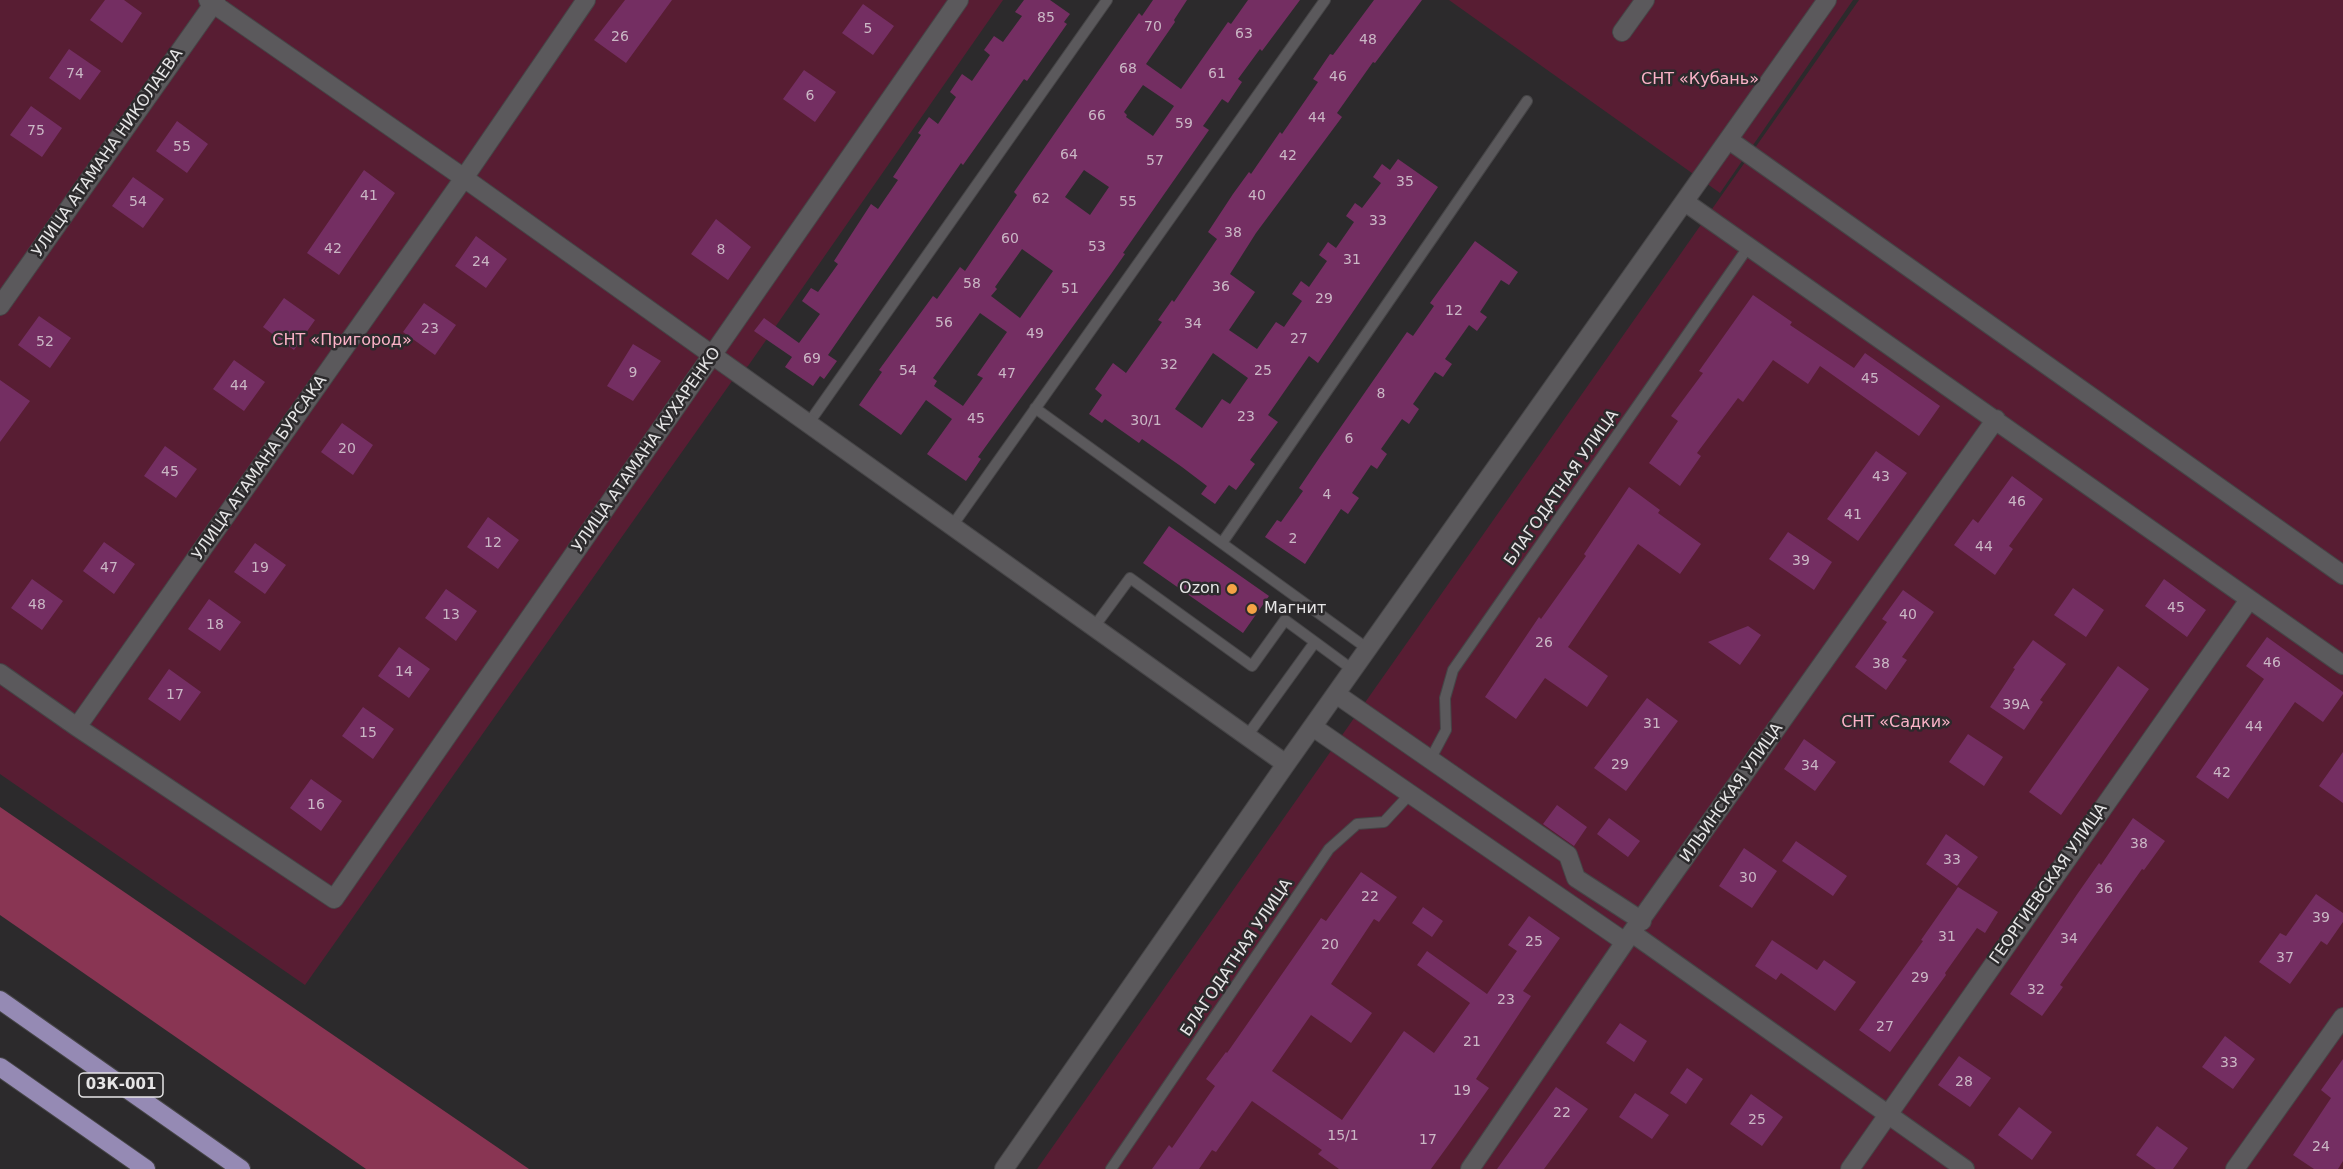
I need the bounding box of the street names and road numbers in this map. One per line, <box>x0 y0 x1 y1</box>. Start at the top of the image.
street label: УЛИЦА АТАМАНА НИКОЛАЕВА <box>29 45 187 261</box>
street label: УЛИЦА АТАМАНА КУХАРЕНКО <box>569 344 725 556</box>
street label: УЛИЦА АТАМАНА БУРСАКА <box>189 372 331 564</box>
street label: БЛАГОДАТНАЯ УЛИЦА <box>1501 406 1623 570</box>
street label: ИЛЬИНСКАЯ УЛИЦА <box>1677 720 1787 866</box>
street label: ГЕОРГИЕВСКАЯ УЛИЦА <box>1986 800 2112 968</box>
street label: БЛАГОДАТНАЯ УЛИЦА <box>1177 876 1297 1040</box>
road number: 03К-001 <box>79 1073 163 1097</box>

